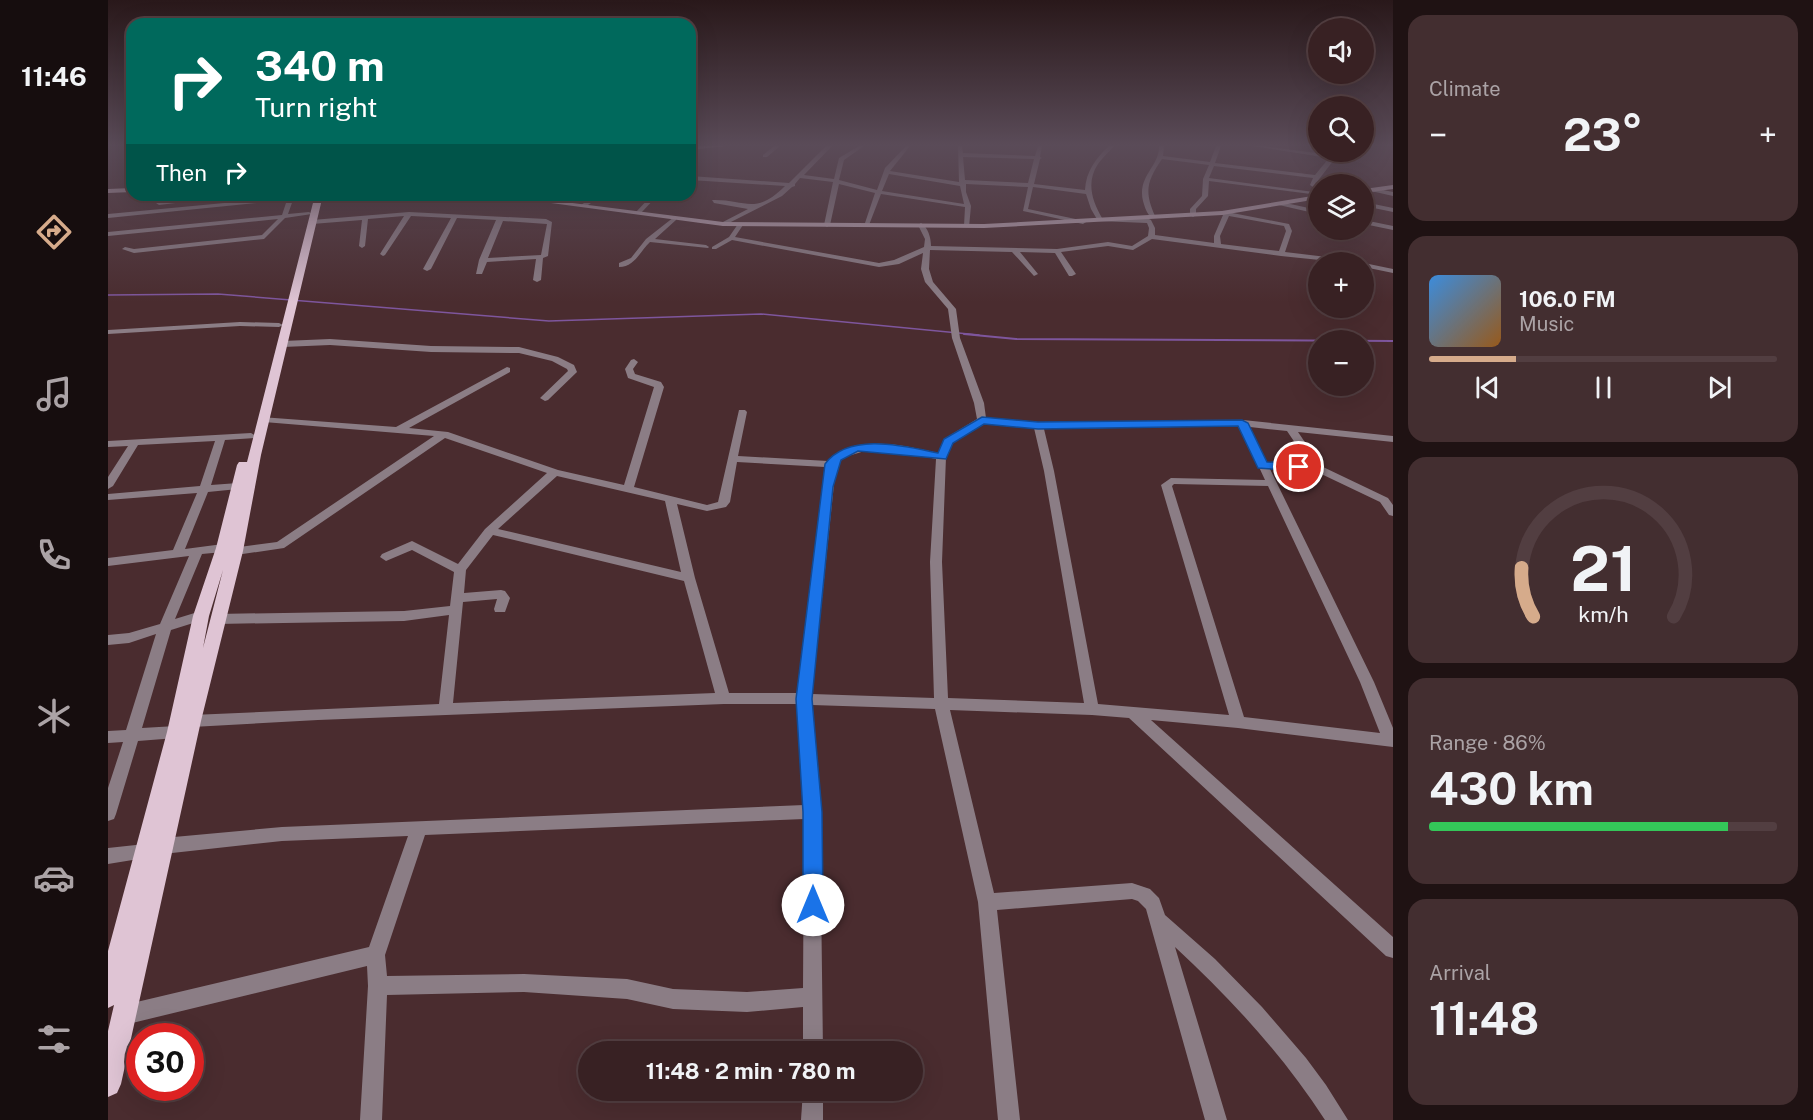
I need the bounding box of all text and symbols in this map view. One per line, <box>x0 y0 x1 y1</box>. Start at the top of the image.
map controls <box>1308 18 1374 396</box>
button: sound <box>1308 18 1374 84</box>
text: 340 m <box>255 41 385 90</box>
icon: right <box>156 42 234 120</box>
text: 11:46 <box>21 60 87 92</box>
text: Climate <box>1429 77 1501 101</box>
text: Turn right <box>255 91 378 123</box>
button: search <box>1308 96 1374 162</box>
text: 23° <box>1563 108 1643 161</box>
text: − <box>1429 116 1447 154</box>
text: + <box>1759 116 1777 154</box>
icon: right <box>219 156 252 189</box>
text: Then <box>156 160 207 186</box>
button: layers <box>1308 174 1374 240</box>
icon: directions <box>33 211 75 253</box>
button: + <box>1308 252 1374 318</box>
text: 106.0 FM <box>1519 286 1616 312</box>
text: Music <box>1519 312 1574 336</box>
button: − <box>1308 330 1374 396</box>
icon: previous <box>1471 371 1504 404</box>
icon: pause <box>1587 371 1620 404</box>
icon: next <box>1703 371 1736 404</box>
icon: music <box>33 373 75 415</box>
pin <box>1273 441 1324 492</box>
icon: arrive <box>1282 450 1315 483</box>
text: 21 <box>1570 532 1636 605</box>
icon: phone <box>33 534 75 576</box>
text: km/h <box>1578 602 1628 627</box>
icon: climate <box>33 695 75 737</box>
text: Range · 86% <box>1429 731 1546 755</box>
text: 430 km <box>1429 762 1594 815</box>
icon: car <box>33 857 75 899</box>
position arrow <box>781 873 845 937</box>
text: Arrival <box>1429 961 1491 985</box>
text: 11:48 <box>1429 992 1539 1045</box>
icon: filters <box>33 1018 75 1060</box>
speed limit sign: 30 <box>126 1023 204 1101</box>
text: 11:48 · 2 min · 780 m <box>646 1058 855 1084</box>

